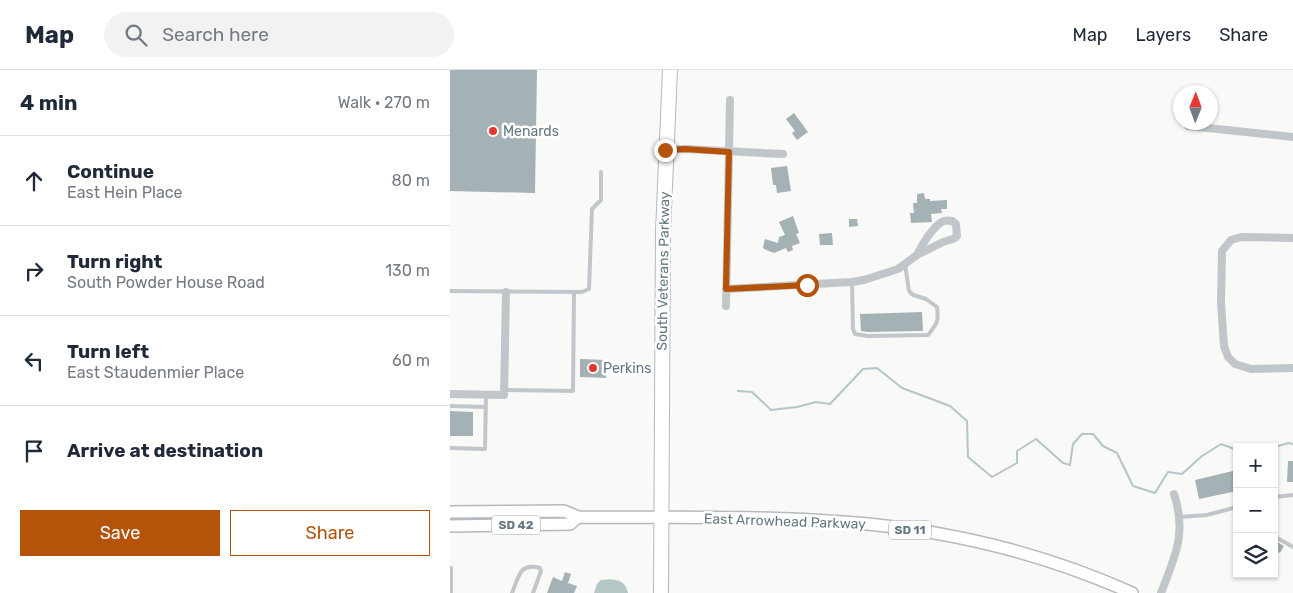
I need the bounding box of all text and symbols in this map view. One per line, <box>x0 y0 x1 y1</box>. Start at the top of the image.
search box <box>104 12 454 57</box>
text: Map <box>25 21 74 49</box>
icon: search <box>122 21 150 49</box>
text: Search here <box>162 23 269 46</box>
text: Map <box>1073 24 1108 46</box>
text: Layers <box>1136 24 1191 46</box>
text: Share <box>1219 24 1268 46</box>
north arrow <box>1173 85 1218 130</box>
text: 4 min <box>20 90 78 115</box>
text: Walk · 270 m <box>338 93 430 112</box>
place label: Menards <box>503 123 559 140</box>
marker: Menards <box>487 125 499 137</box>
route end <box>654 139 677 162</box>
text: Continue <box>67 160 154 183</box>
icon: ahead <box>20 167 48 195</box>
text: 80 m <box>392 171 430 190</box>
text: East Hein Place <box>67 183 183 202</box>
street label: South Veterans Parkway <box>654 191 673 351</box>
text: Turn right <box>67 250 162 273</box>
icon: right <box>20 257 48 285</box>
text: 130 m <box>385 261 430 280</box>
text: South Powder House Road <box>67 273 265 292</box>
route start <box>796 274 819 297</box>
text: Turn left <box>67 340 149 363</box>
icon: left <box>20 347 48 375</box>
text: 60 m <box>392 351 430 370</box>
place label: Perkins <box>603 360 651 377</box>
marker: Perkins <box>587 362 599 374</box>
text: East Staudenmier Place <box>67 363 244 382</box>
icon: arrive <box>20 437 48 465</box>
text: Arrive at destination <box>67 439 263 462</box>
map controls <box>1233 443 1278 578</box>
button: + <box>1233 443 1278 488</box>
button: − <box>1233 488 1278 533</box>
button: Save <box>20 510 220 556</box>
button: Share <box>230 510 430 556</box>
street label: East Arrowhead Parkway <box>704 510 867 533</box>
road number: SD 42 <box>492 516 540 534</box>
road number: SD 11 <box>889 520 931 540</box>
button: layers <box>1233 533 1278 578</box>

